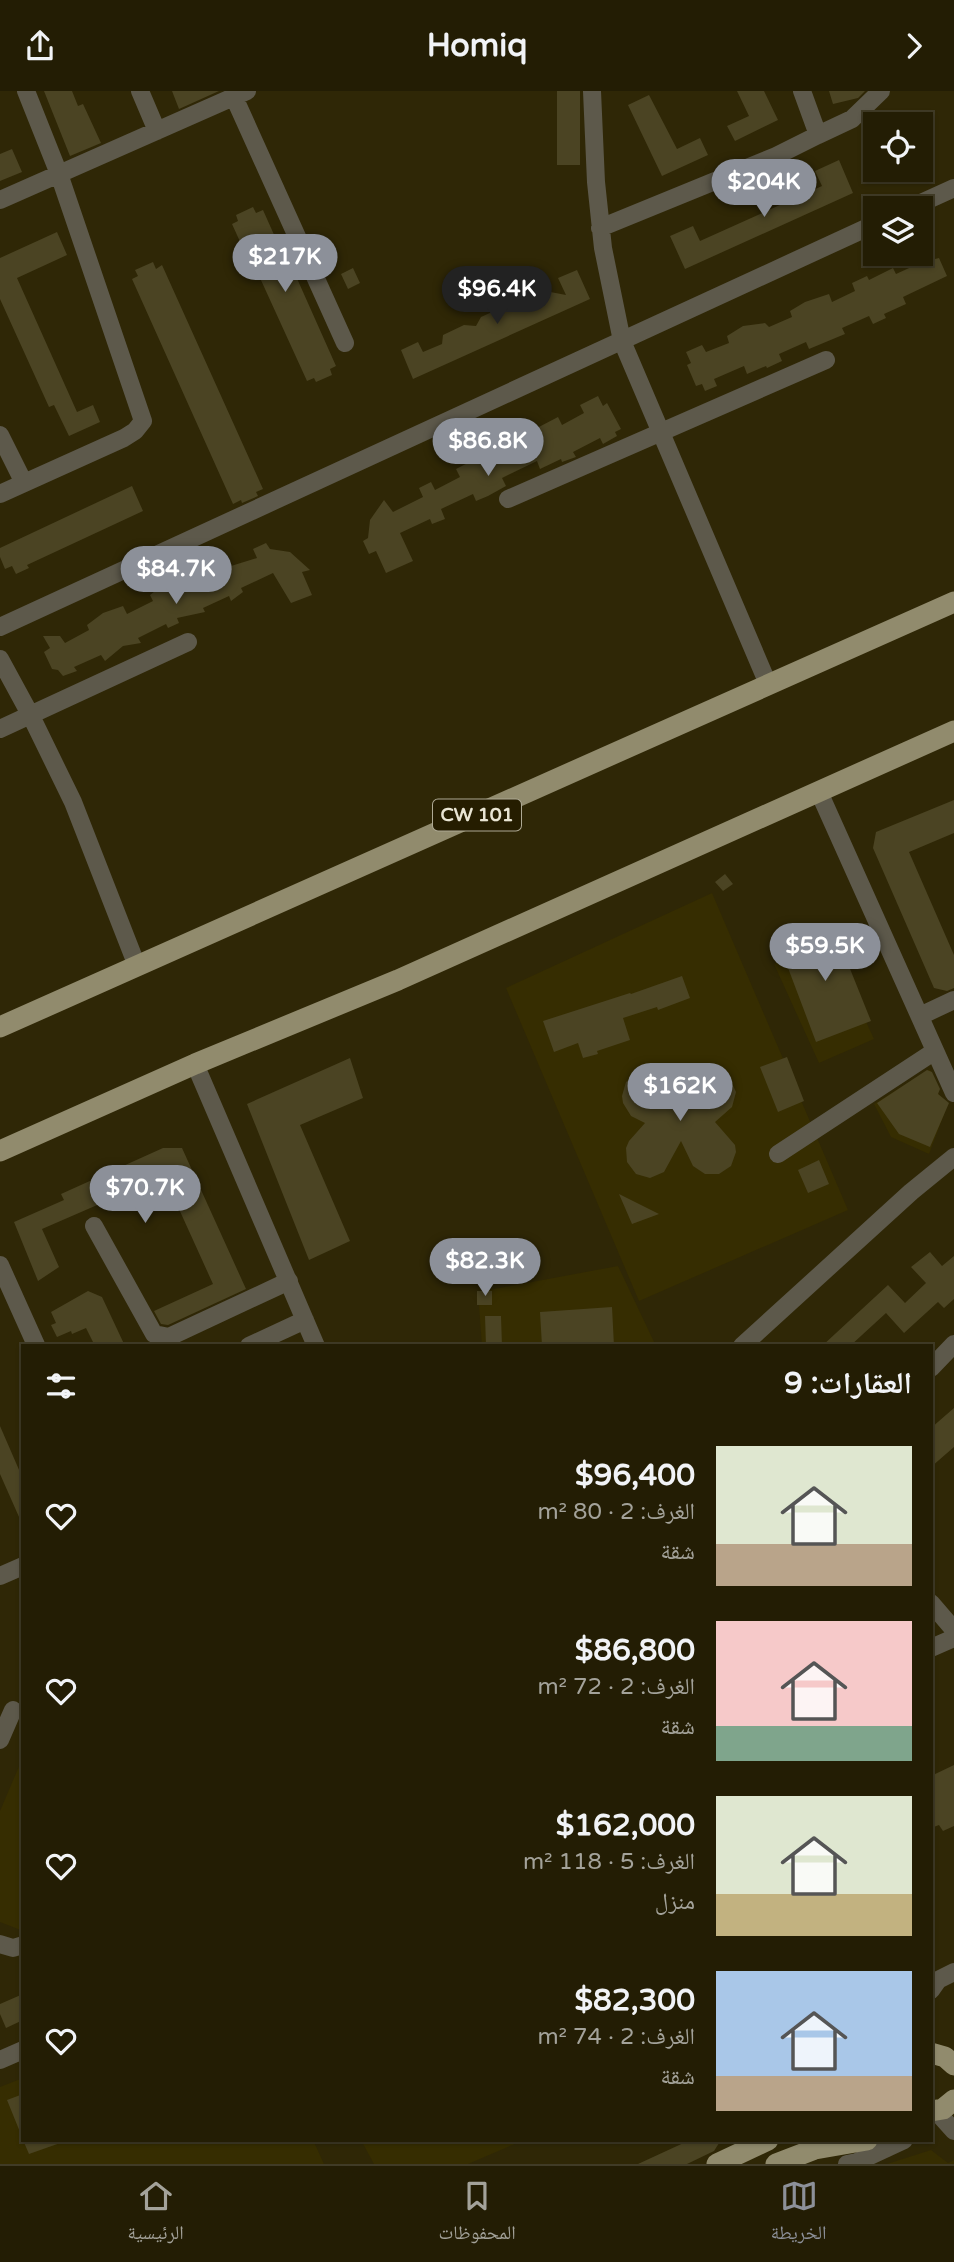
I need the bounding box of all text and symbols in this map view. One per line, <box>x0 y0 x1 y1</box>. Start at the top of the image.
icon: share <box>21 27 59 65</box>
text: Homiq <box>427 27 527 65</box>
icon: forward <box>895 27 933 65</box>
map controls <box>863 112 933 266</box>
button: locate <box>863 112 933 182</box>
pin: $204K <box>715 159 813 219</box>
text: $204K <box>728 168 800 196</box>
button: layers <box>863 196 933 266</box>
pin: $217K <box>236 235 334 294</box>
text: $217K <box>249 243 321 271</box>
pin: $96.4K <box>440 267 554 326</box>
text: $96.4K <box>458 275 536 303</box>
pin: $86.8K <box>431 419 545 478</box>
text: $86.8K <box>449 427 527 455</box>
pin: $84.7K <box>119 547 233 606</box>
text: $84.7K <box>137 555 215 583</box>
road number: CW 101 <box>433 799 521 831</box>
pin: $59.5K <box>768 923 882 983</box>
text: $59.5K <box>786 932 864 960</box>
pin: $162K <box>631 1063 729 1123</box>
text: $162K <box>644 1072 716 1100</box>
pin: $70.7K <box>88 1165 202 1225</box>
text: $70.7K <box>106 1174 184 1202</box>
pin: $82.3K <box>428 1239 542 1298</box>
text: $82.3K <box>446 1247 524 1275</box>
text: العقارات: 9 <box>784 1365 912 1402</box>
icon: filters <box>42 1367 80 1405</box>
text: $96,400 <box>575 1457 695 1494</box>
icon: home <box>772 1474 856 1558</box>
icon: heart <box>42 1497 80 1535</box>
text: الغرف: 2 · 80 m² <box>537 1498 695 1526</box>
text: شقة <box>661 1538 695 1566</box>
text: $86,800 <box>575 1632 695 1669</box>
icon: home <box>772 1649 856 1733</box>
icon: heart <box>42 1672 80 1710</box>
text: الغرف: 2 · 72 m² <box>537 1673 695 1701</box>
text: شقة <box>661 1713 695 1741</box>
text: $162,000 <box>556 1807 695 1844</box>
icon: home <box>772 1824 856 1908</box>
icon: heart <box>42 1847 80 1885</box>
text: الغرف: 5 · 118 m² <box>523 1848 695 1876</box>
text: منزل <box>655 1888 695 1916</box>
text: $82,300 <box>575 1982 695 2019</box>
icon: home <box>772 1999 856 2083</box>
icon: heart <box>42 2022 80 2060</box>
text: الغرف: 2 · 74 m² <box>537 2023 695 2051</box>
text: شقة <box>661 2063 695 2091</box>
tab: الرئيسية <box>127 2177 184 2251</box>
tab: المحفوظات <box>439 2177 516 2251</box>
tab: الخريطة <box>771 2177 827 2251</box>

